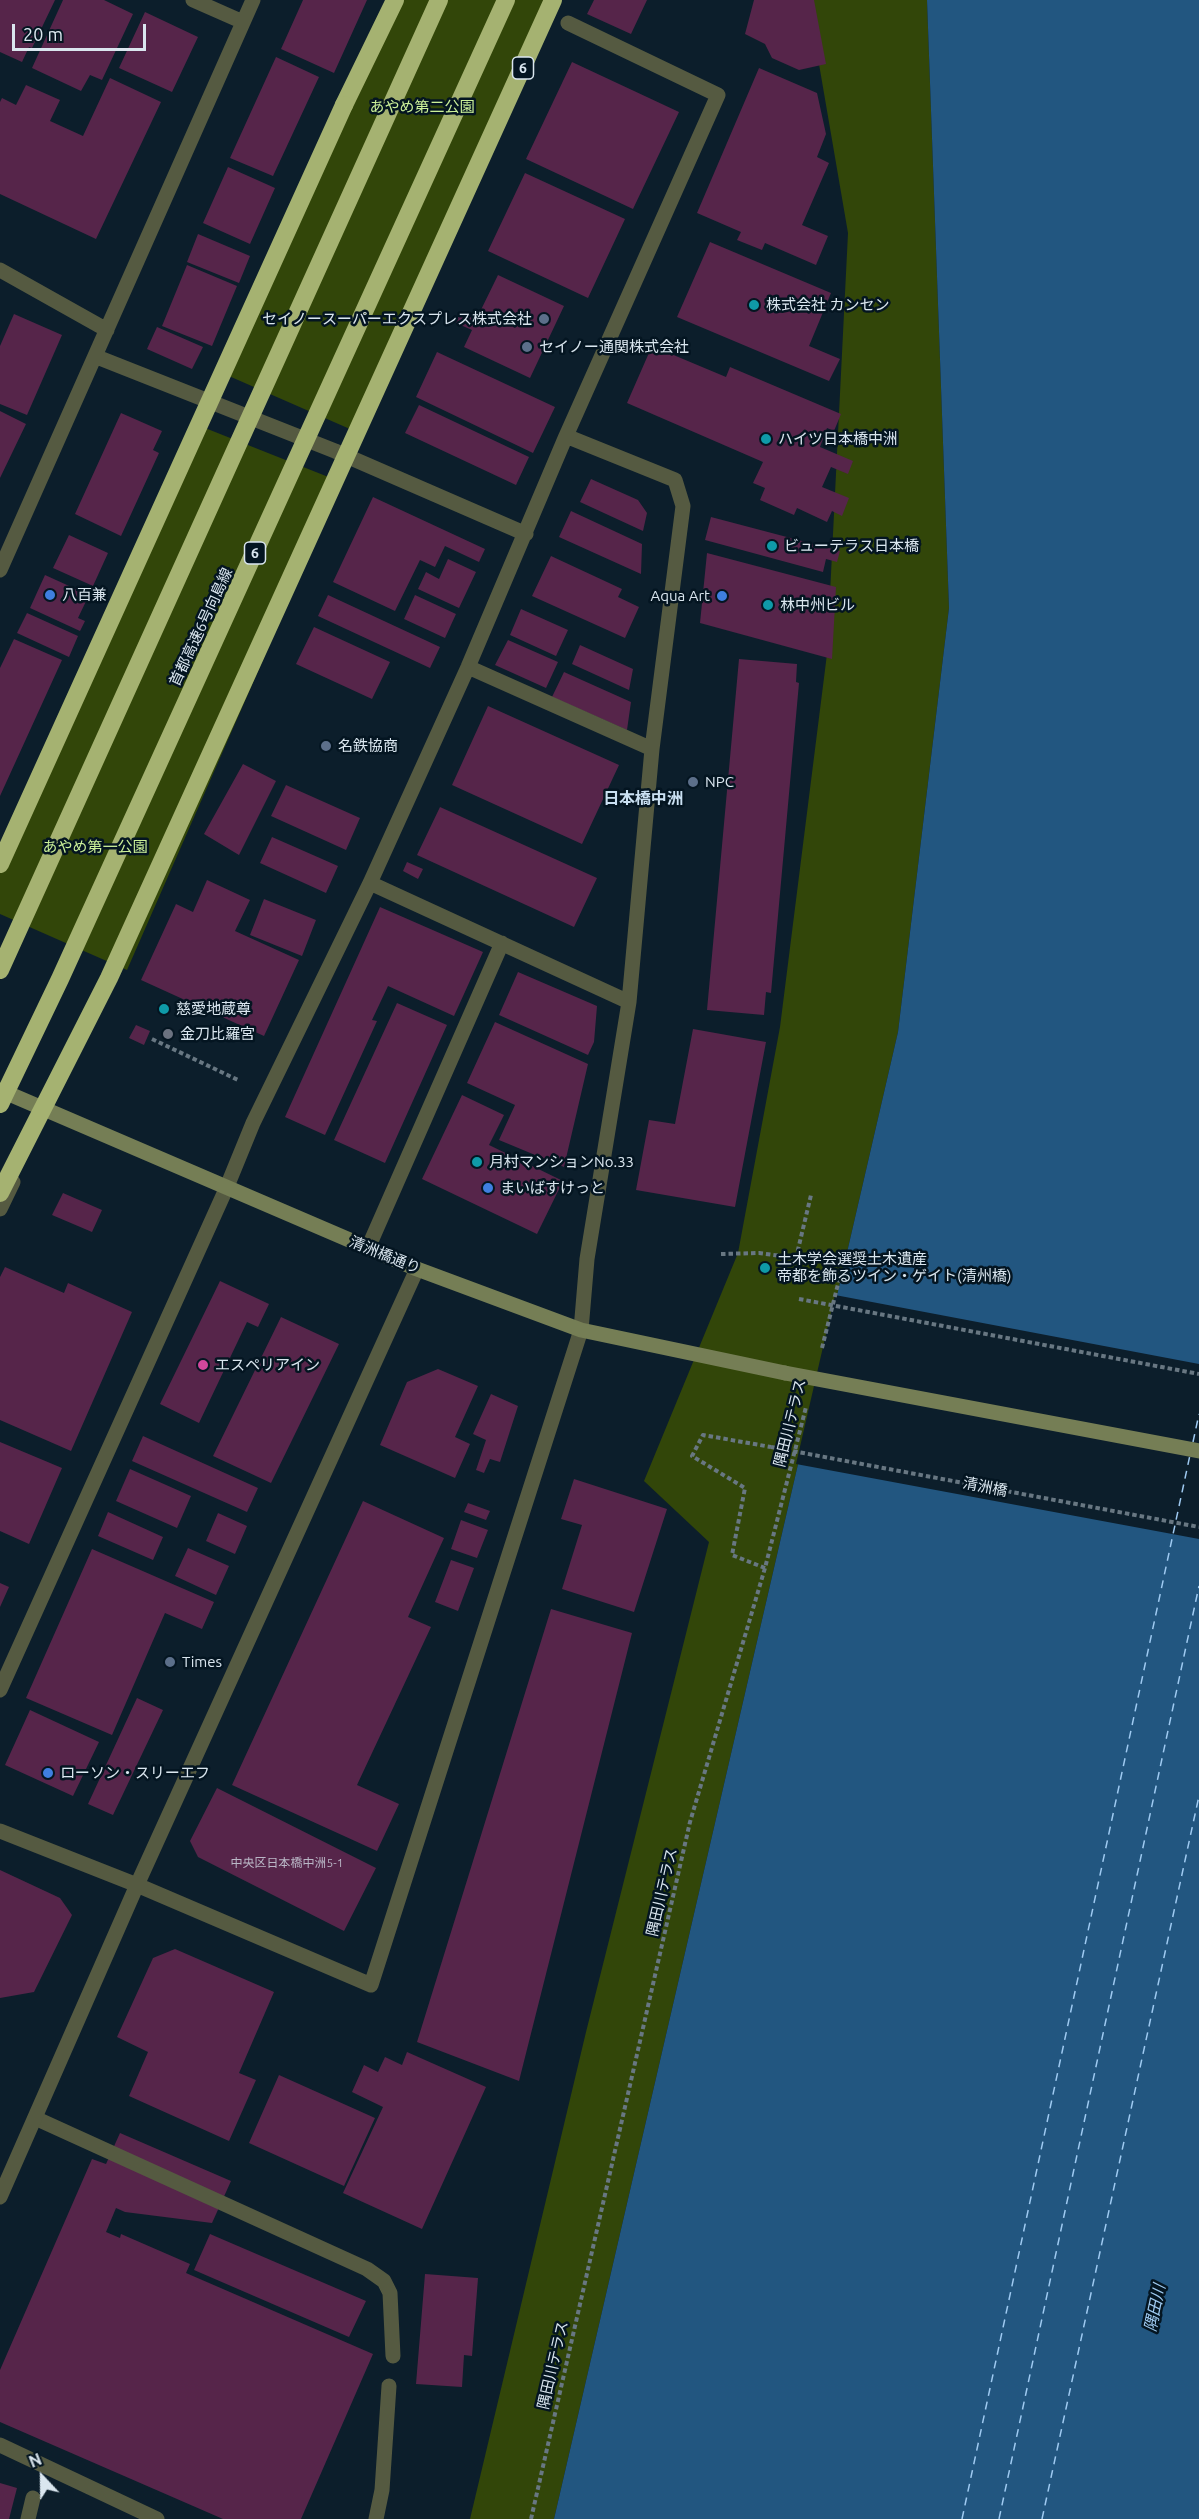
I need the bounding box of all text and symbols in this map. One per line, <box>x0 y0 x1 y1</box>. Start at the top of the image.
scale bar <box>15 12 148 50</box>
text: 20 m <box>23 24 63 44</box>
road number: 6 <box>512 57 534 79</box>
park label: あやめ第二公園 <box>370 98 474 116</box>
place label: 株式会社 カンセン <box>766 296 889 314</box>
marker: 株式会社 カンセン <box>747 298 761 312</box>
place label: セイノースーパーエクスプレス株式会社 <box>262 310 532 328</box>
marker: セイノースーパーエクスプレス株式会社 <box>537 312 551 326</box>
place label: セイノー通関株式会社 <box>539 338 689 356</box>
marker: セイノー通関株式会社 <box>520 340 534 354</box>
place label: ハイツ日本橋中洲 <box>778 430 898 448</box>
marker: ハイツ日本橋中洲 <box>759 432 773 446</box>
place label: ビューテラス日本橋 <box>784 537 919 555</box>
marker: ビューテラス日本橋 <box>765 539 779 553</box>
road number: 6 <box>244 542 266 564</box>
street label: 首都高速6号向島線 <box>166 565 236 689</box>
place label: 八百兼 <box>62 586 107 604</box>
place label: Aqua Art <box>650 587 710 605</box>
marker: 八百兼 <box>43 588 57 602</box>
marker: Aqua Art <box>715 589 729 603</box>
place label: 林中州ビル <box>780 596 855 614</box>
marker: 林中州ビル <box>761 598 775 612</box>
place label: 名鉄協商 <box>338 737 398 755</box>
marker: 名鉄協商 <box>319 739 333 753</box>
place label: NPC <box>705 773 734 791</box>
marker: NPC <box>686 775 700 789</box>
district label: 日本橋中洲 <box>603 789 683 809</box>
park label: あやめ第一公園 <box>43 838 147 856</box>
place label: 慈愛地蔵尊 <box>176 1000 251 1018</box>
marker: 慈愛地蔵尊 <box>157 1002 171 1016</box>
place label: 金刀比羅宮 <box>180 1025 255 1043</box>
marker: 金刀比羅宮 <box>161 1027 175 1041</box>
place label: 月村マンションNo.33 <box>489 1153 634 1171</box>
marker: 月村マンションNo.33 <box>470 1155 484 1169</box>
place label: まいばすけっと <box>500 1179 605 1197</box>
marker: まいばすけっと <box>481 1181 495 1195</box>
street label: 清洲橋通り <box>347 1233 423 1277</box>
place label: 土木学会選奨土木遺産 帝都を飾るツイン・ゲイト(清州橋) <box>777 1250 1011 1285</box>
marker: 土木学会選奨土木遺産 帝都を飾るツイン・ゲイト(清州橋) <box>758 1261 772 1275</box>
place label: エスペリアイン <box>215 1356 320 1374</box>
marker: エスペリアイン <box>196 1358 210 1372</box>
street label: 隅田川テラス <box>770 1377 810 1469</box>
street label: 清洲橋 <box>961 1474 1009 1500</box>
place label: Times <box>182 1653 222 1671</box>
marker: Times <box>163 1655 177 1669</box>
place label: ローソン・スリーエフ <box>60 1764 210 1782</box>
marker: ローソン・スリーエフ <box>41 1766 55 1780</box>
street label: 隅田川テラス <box>643 1846 681 1938</box>
house number: 中央区日本橋中洲5-1 <box>230 1856 344 1870</box>
water label: 隅田川 <box>1141 2283 1169 2333</box>
street label: 隅田川テラス <box>534 2319 572 2411</box>
north arrow <box>12 2447 72 2507</box>
text: N <box>26 2450 44 2471</box>

